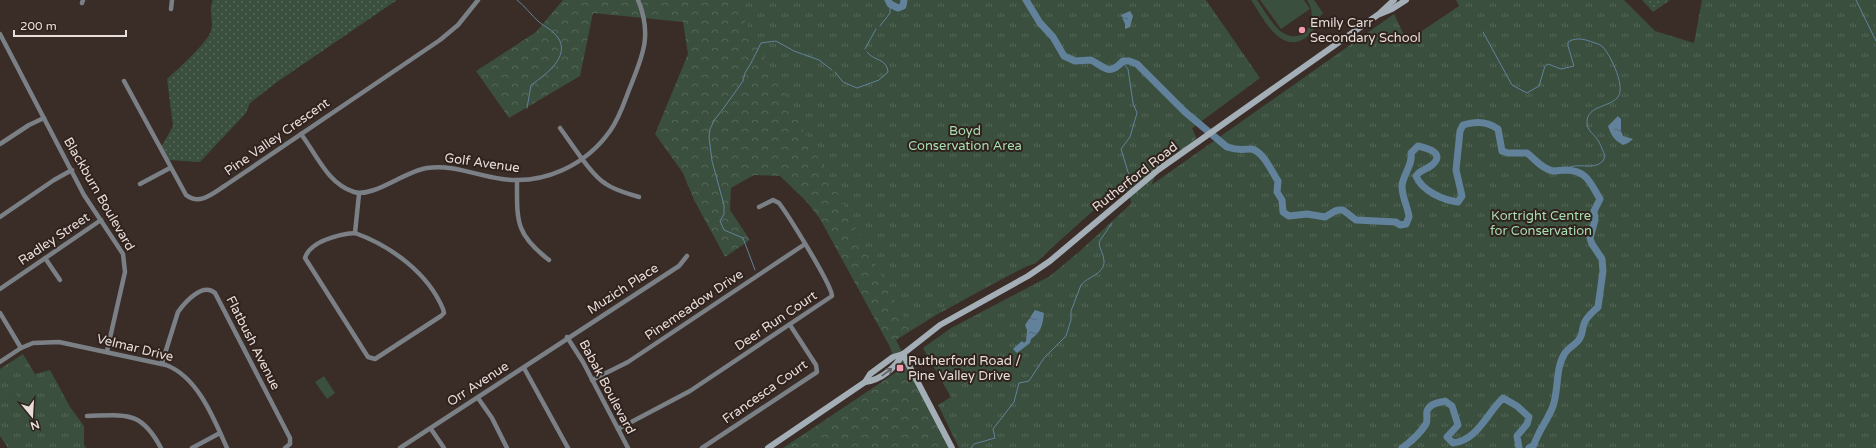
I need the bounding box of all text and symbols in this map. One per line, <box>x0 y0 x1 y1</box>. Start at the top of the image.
scale bar <box>14 12 126 38</box>
place label: Emily Carr Secondary School <box>1310 15 1421 46</box>
text: 200 m <box>20 19 57 33</box>
marker: Emily Carr Secondary School <box>1297 25 1307 35</box>
street label: Pine Valley Crescent <box>221 95 333 179</box>
park label: Boyd Conservation Area <box>908 123 1022 154</box>
street label: Blackburn Boulevard <box>60 134 138 254</box>
street label: Rutherford Road <box>1089 139 1181 215</box>
street label: Golf Avenue <box>443 150 521 176</box>
park label: Kortright Centre for Conservation <box>1490 208 1592 239</box>
street label: Radley Street <box>15 209 93 269</box>
street label: Muzich Place <box>584 260 662 318</box>
street label: Pinemeadow Drive <box>642 266 746 344</box>
street label: Deer Run Court <box>732 288 820 354</box>
street label: Flatbush Avenue <box>222 293 284 393</box>
street label: Velmar Drive <box>95 331 175 365</box>
street label: Babak Boulevard <box>575 337 639 437</box>
place label: Rutherford Road / Pine Valley Drive <box>908 353 1021 384</box>
street label: Francesca Court <box>719 357 811 427</box>
street label: Orr Avenue <box>444 358 512 410</box>
marker: Rutherford Road / Pine Valley Drive <box>895 363 905 373</box>
one-way arrow <box>881 368 892 376</box>
north arrow <box>12 396 52 436</box>
text: N <box>29 417 41 433</box>

